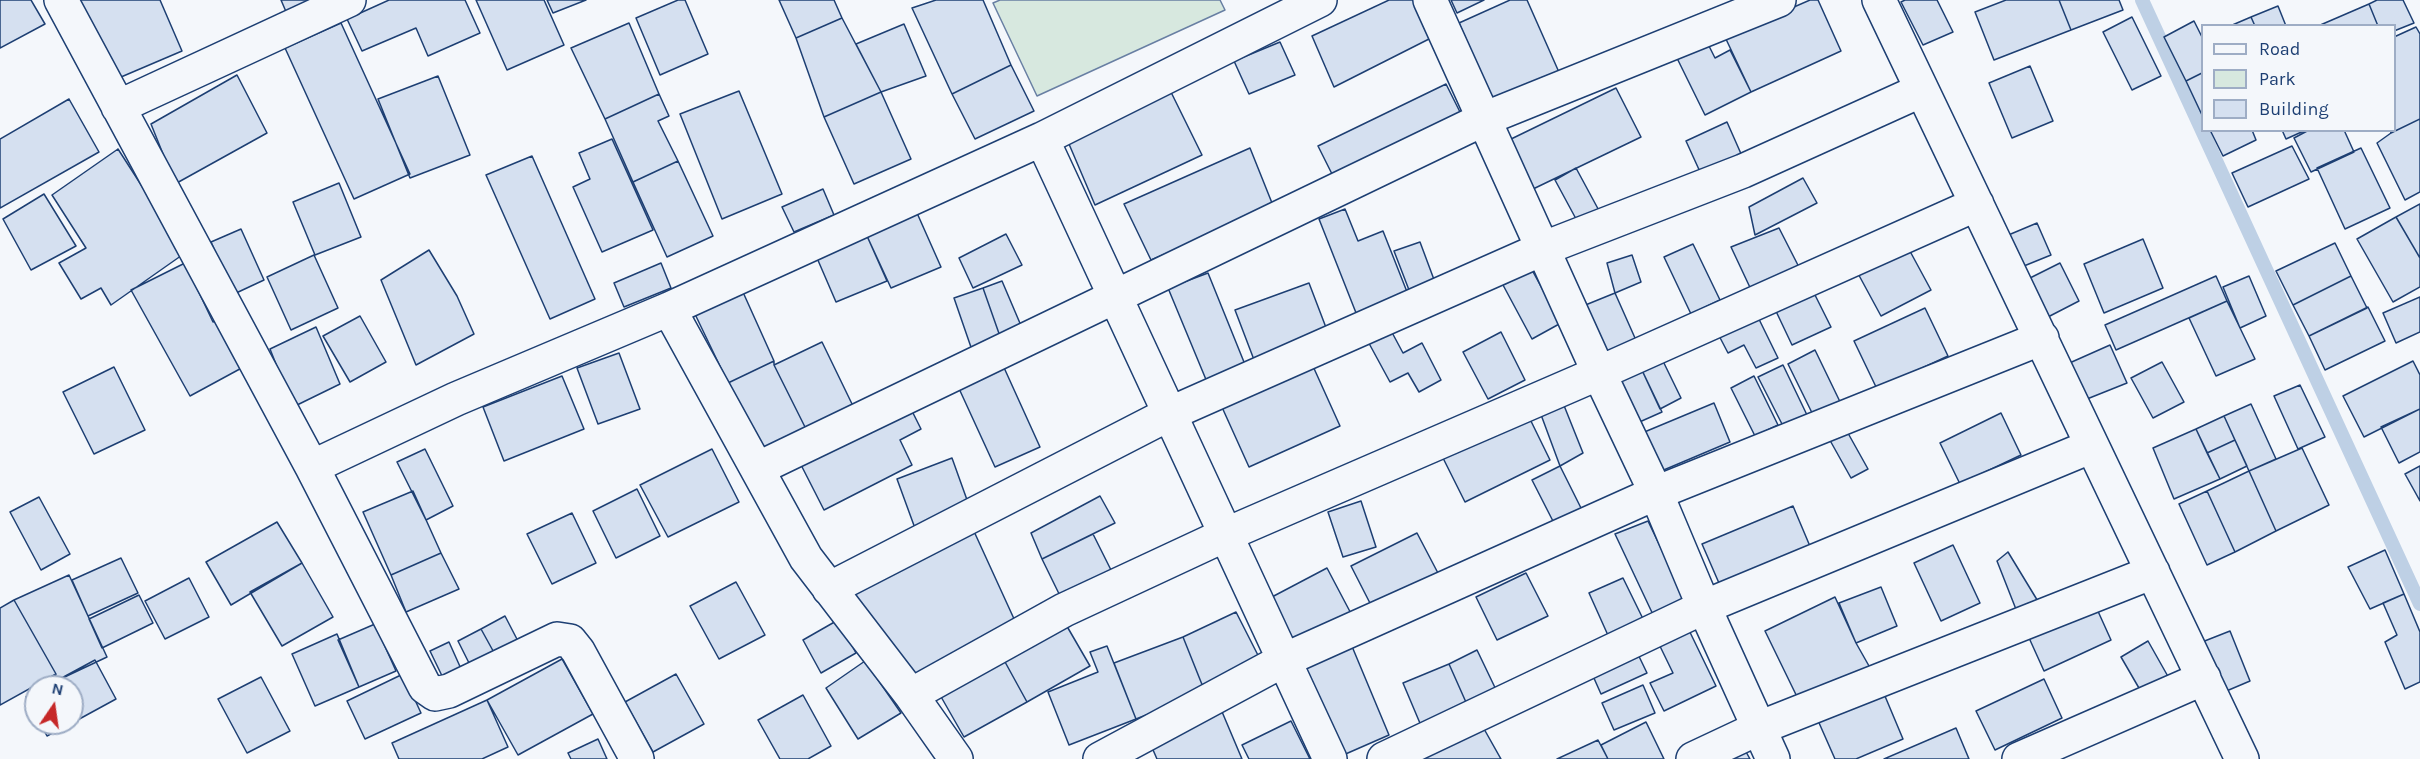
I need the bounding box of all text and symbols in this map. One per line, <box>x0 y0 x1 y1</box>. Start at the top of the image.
legend <box>2201 24 2396 132</box>
text: Road <box>2259 38 2300 60</box>
text: Park <box>2259 68 2296 90</box>
text: Building <box>2259 98 2329 120</box>
north arrow <box>24 675 84 735</box>
text: N <box>50 678 65 699</box>

